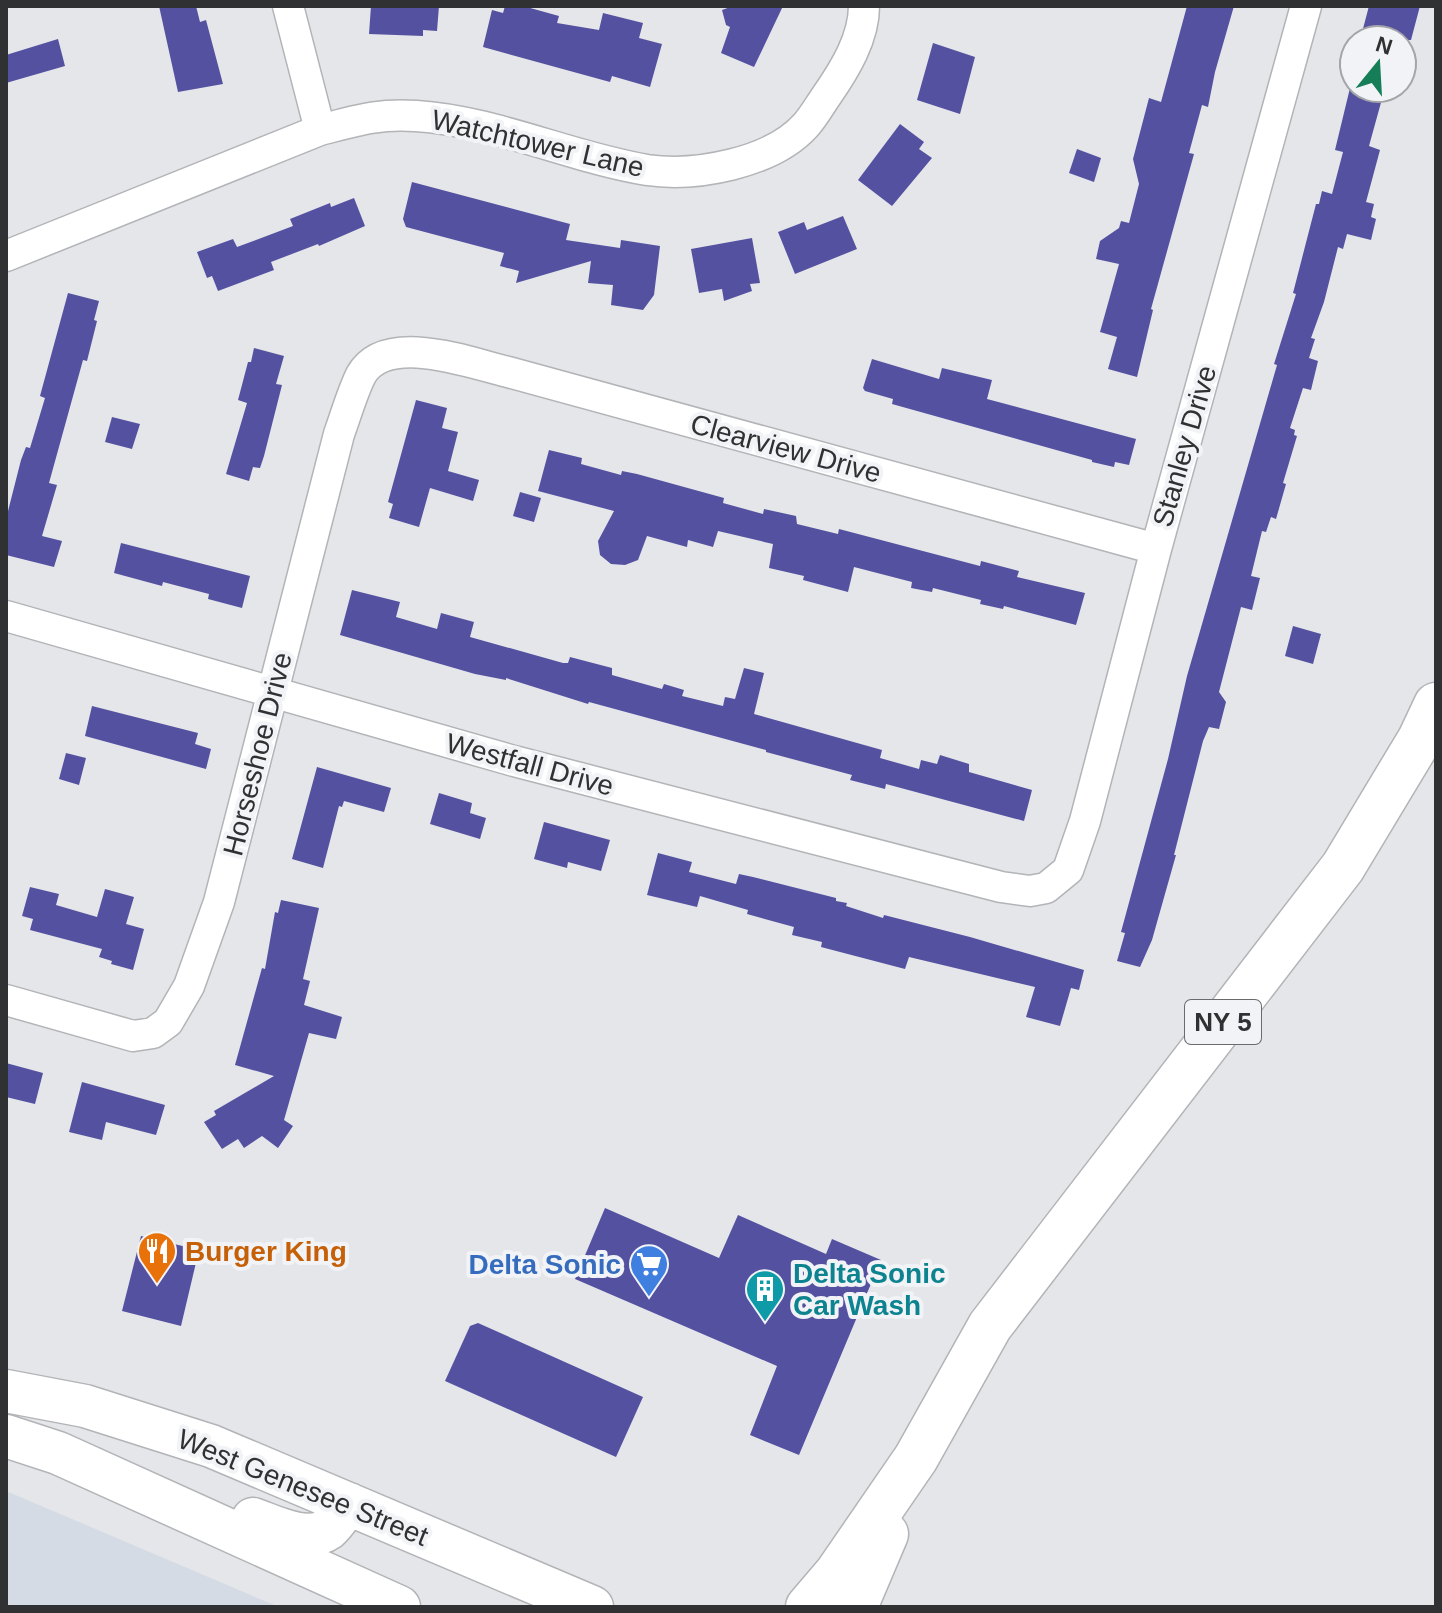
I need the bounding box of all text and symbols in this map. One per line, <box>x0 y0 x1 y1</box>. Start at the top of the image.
north arrow <box>1338 24 1418 104</box>
text: N <box>1373 31 1395 60</box>
street label: Watchtower Lane <box>429 104 647 183</box>
street label: Stanley Drive <box>1147 362 1222 530</box>
street label: Clearview Drive <box>687 408 885 489</box>
street label: Horseshoe Drive <box>217 649 298 859</box>
street label: Westfall Drive <box>443 727 617 802</box>
road number: NY 5 <box>1185 1000 1261 1044</box>
restaurant icon: Burger King <box>136 1230 178 1285</box>
place label: Burger King <box>185 1236 347 1267</box>
supermarket icon: Delta Sonic <box>628 1243 670 1298</box>
place label: Delta Sonic <box>469 1249 621 1280</box>
place label: Delta Sonic Car Wash <box>793 1258 945 1321</box>
building icon: Delta Sonic Car Wash <box>744 1268 786 1323</box>
street label: West Genesee Street <box>173 1423 433 1552</box>

